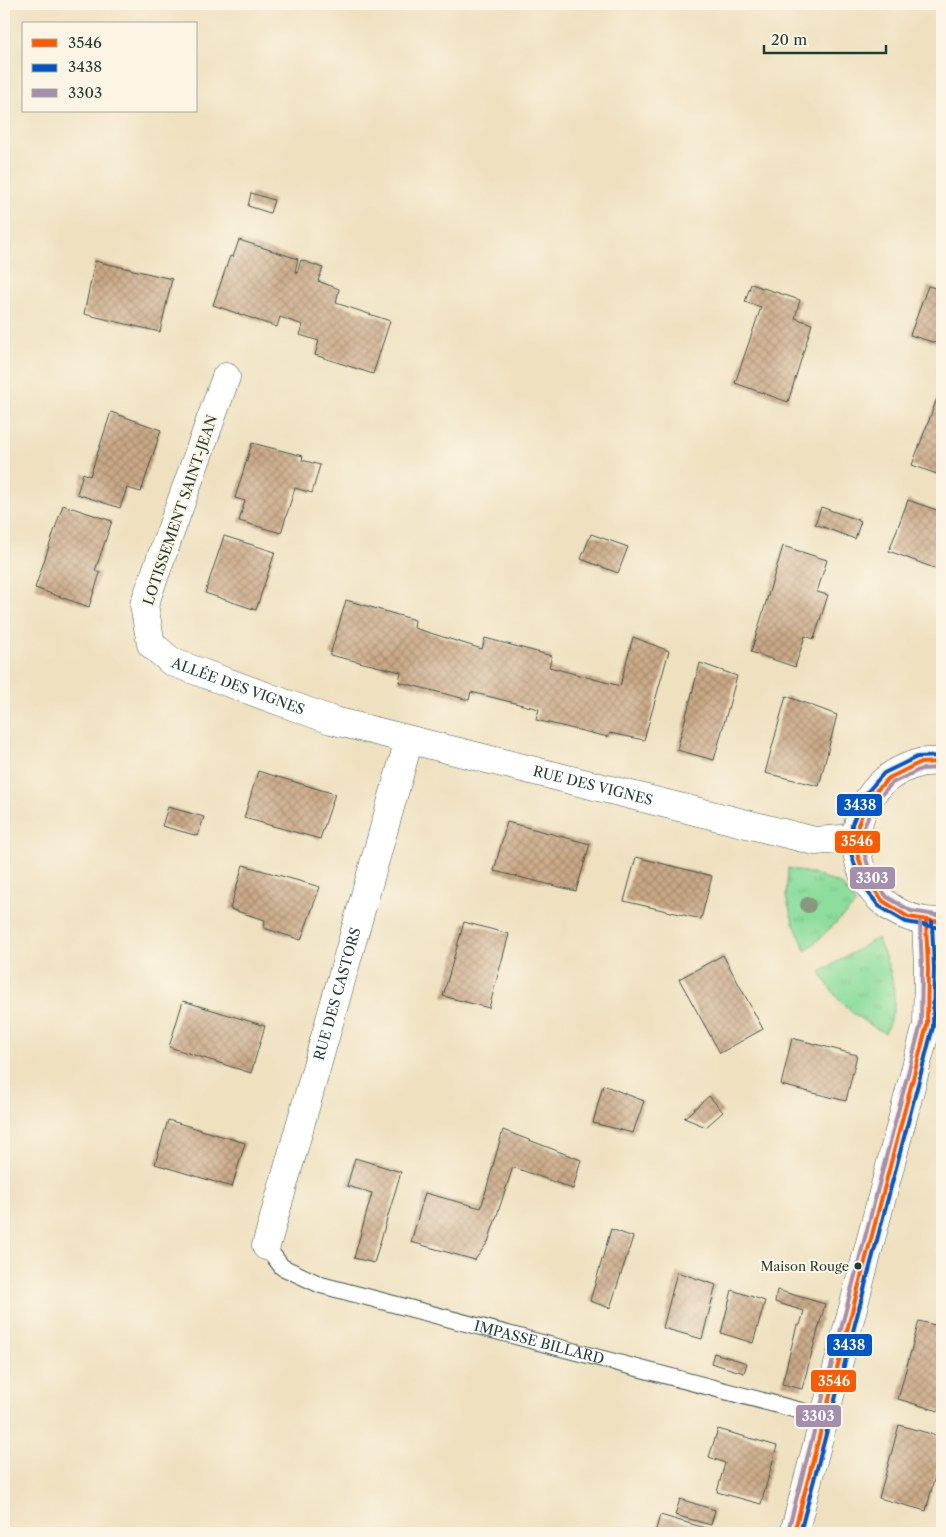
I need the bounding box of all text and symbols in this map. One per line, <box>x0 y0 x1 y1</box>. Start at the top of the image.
legend <box>22 22 198 112</box>
scale bar <box>764 22 886 54</box>
text: 20 m <box>771 30 807 49</box>
text: 3546 <box>68 33 102 52</box>
text: 3438 <box>68 57 102 76</box>
text: 3303 <box>68 83 102 102</box>
street label: LOTISSEMENT SAINT-JEAN <box>139 412 221 608</box>
street label: ALLÉE DES VIGNES <box>168 653 307 719</box>
street label: RUE DES VIGNES <box>531 762 655 809</box>
line badge: 3438 <box>836 793 883 817</box>
text: 3438 <box>844 796 876 814</box>
line badge: 3546 <box>834 830 881 854</box>
text: 3546 <box>841 832 873 850</box>
line badge: 3303 <box>849 866 896 890</box>
text: 3303 <box>856 869 888 887</box>
street label: RUE DES CASTORS <box>310 925 365 1062</box>
place label: Maison Rouge <box>760 1258 849 1274</box>
marker: Maison Rouge <box>853 1261 863 1271</box>
street label: IMPASSE BILLARD <box>472 1317 606 1368</box>
line badge: 3438 <box>826 1333 873 1357</box>
text: 3438 <box>833 1336 865 1354</box>
line badge: 3546 <box>810 1369 857 1393</box>
text: 3546 <box>818 1372 850 1390</box>
line badge: 3303 <box>795 1404 842 1428</box>
text: 3303 <box>802 1407 834 1425</box>

